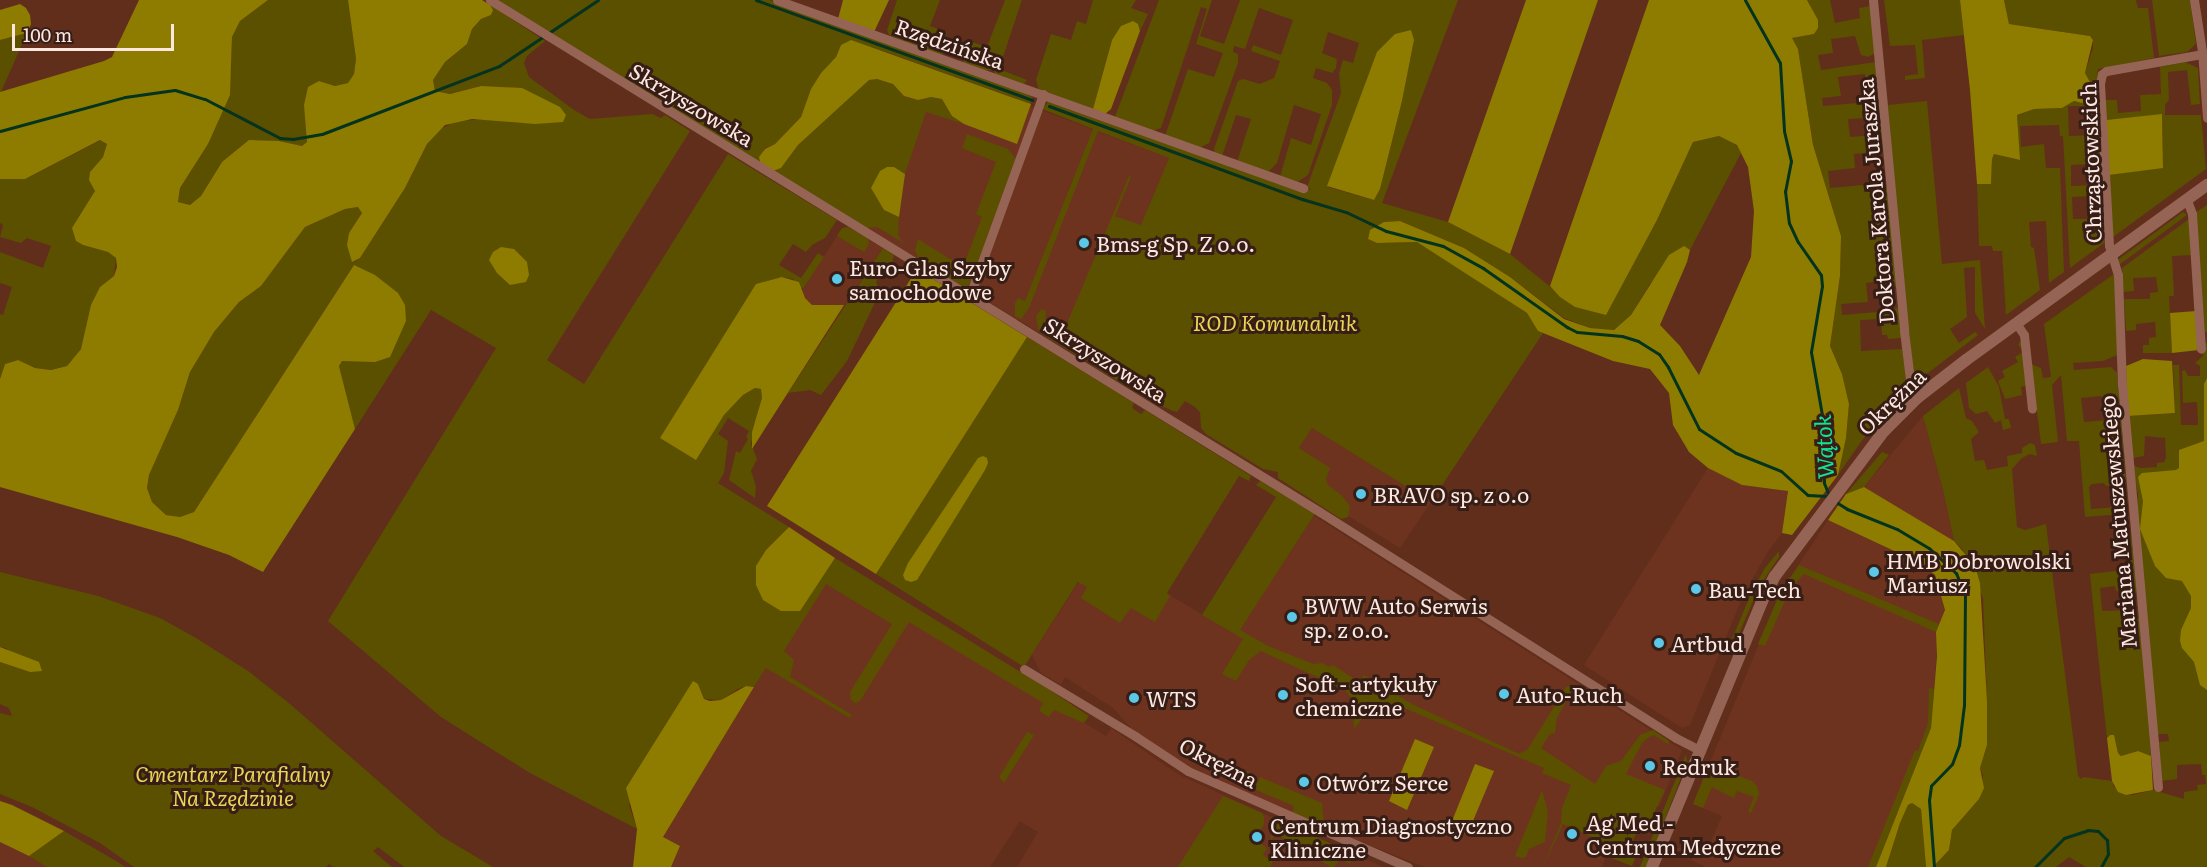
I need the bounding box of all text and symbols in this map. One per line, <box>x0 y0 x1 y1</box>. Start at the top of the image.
scale bar <box>15 12 177 50</box>
street label: Rzędzińska <box>892 13 1008 73</box>
text: 100 m <box>23 21 72 48</box>
street label: Skrzyszowska <box>625 57 759 151</box>
street label: Doktora Karola Juraszka <box>1852 77 1898 325</box>
street label: Chrząstowskich <box>2075 82 2105 244</box>
place label: Bms-g Sp. Z o.o. <box>1096 230 1255 256</box>
marker: Bms-g Sp. Z o.o. <box>1077 236 1091 250</box>
place label: Euro-Glas Szyby samochodowe <box>849 254 1012 304</box>
marker: Euro-Glas Szyby samochodowe <box>830 272 844 286</box>
park label: ROD Komunalnik <box>1193 309 1357 335</box>
street label: Skrzyszowska <box>1040 311 1172 407</box>
street label: Okrężna <box>1852 363 1930 439</box>
street label: Mariana Matuszewskiego <box>2093 394 2141 650</box>
water label: Wątok <box>1808 414 1838 480</box>
place label: BRAVO sp. z o.o <box>1373 481 1529 507</box>
marker: BRAVO sp. z o.o <box>1354 487 1368 501</box>
place label: HMB Dobrowolski Mariusz <box>1886 547 2071 597</box>
marker: HMB Dobrowolski Mariusz <box>1867 565 1881 579</box>
place label: Bau-Tech <box>1708 576 1801 602</box>
marker: Bau-Tech <box>1689 582 1703 596</box>
place label: BWW Auto Serwis sp. z o.o. <box>1304 592 1487 642</box>
marker: BWW Auto Serwis sp. z o.o. <box>1285 610 1299 624</box>
place label: Artbud <box>1671 630 1743 656</box>
marker: Artbud <box>1652 636 1666 650</box>
place label: Soft - artykuły chemiczne <box>1295 670 1437 720</box>
place label: Auto-Ruch <box>1516 681 1623 707</box>
place label: WTS <box>1146 685 1197 711</box>
marker: Auto-Ruch <box>1497 687 1511 701</box>
marker: Soft - artykuły chemiczne <box>1276 688 1290 702</box>
marker: WTS <box>1127 691 1141 705</box>
street label: Okrężna <box>1176 732 1262 792</box>
place label: Redruk <box>1662 753 1736 779</box>
marker: Redruk <box>1643 759 1657 773</box>
park label: Cmentarz Parafialny Na Rzędzinie <box>135 760 331 810</box>
place label: Otwórz Serce <box>1316 769 1448 795</box>
marker: Otwórz Serce <box>1297 775 1311 789</box>
place label: Ag Med - Centrum Medyczne <box>1586 809 1781 859</box>
place label: Centrum Diagnostyczno Kliniczne <box>1270 812 1512 862</box>
marker: Ag Med - Centrum Medyczne <box>1563 825 1581 843</box>
marker: Centrum Diagnostyczno Kliniczne <box>1248 828 1266 846</box>

